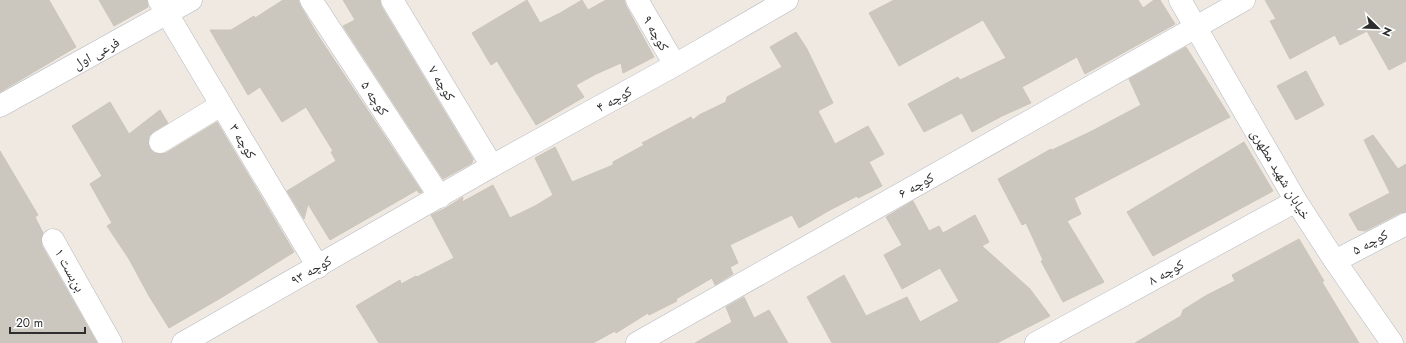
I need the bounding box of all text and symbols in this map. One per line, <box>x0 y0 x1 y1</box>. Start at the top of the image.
north arrow <box>1358 8 1398 48</box>
street label: کوچه ۹ <box>638 12 674 55</box>
text: N <box>1378 25 1396 39</box>
street label: فرعی اول <box>69 32 123 74</box>
street label: کوچه ۷ <box>424 62 460 105</box>
street label: کوچه ۵ <box>356 77 394 120</box>
street label: کوچه ۴ <box>592 81 636 117</box>
street label: کوچه ۳ <box>225 120 261 163</box>
street label: خیابان شهید مطهری <box>1246 125 1316 223</box>
street label: کوچه ۶ <box>894 167 938 203</box>
street label: کوچه ۵ <box>1348 224 1392 260</box>
street label: بن‌بست ۱ <box>50 245 90 296</box>
street label: کوچه ۹۳ <box>287 250 335 290</box>
street label: کوچه ۸ <box>1144 254 1188 290</box>
scale bar <box>10 309 85 335</box>
text: 20 m <box>16 314 43 332</box>

